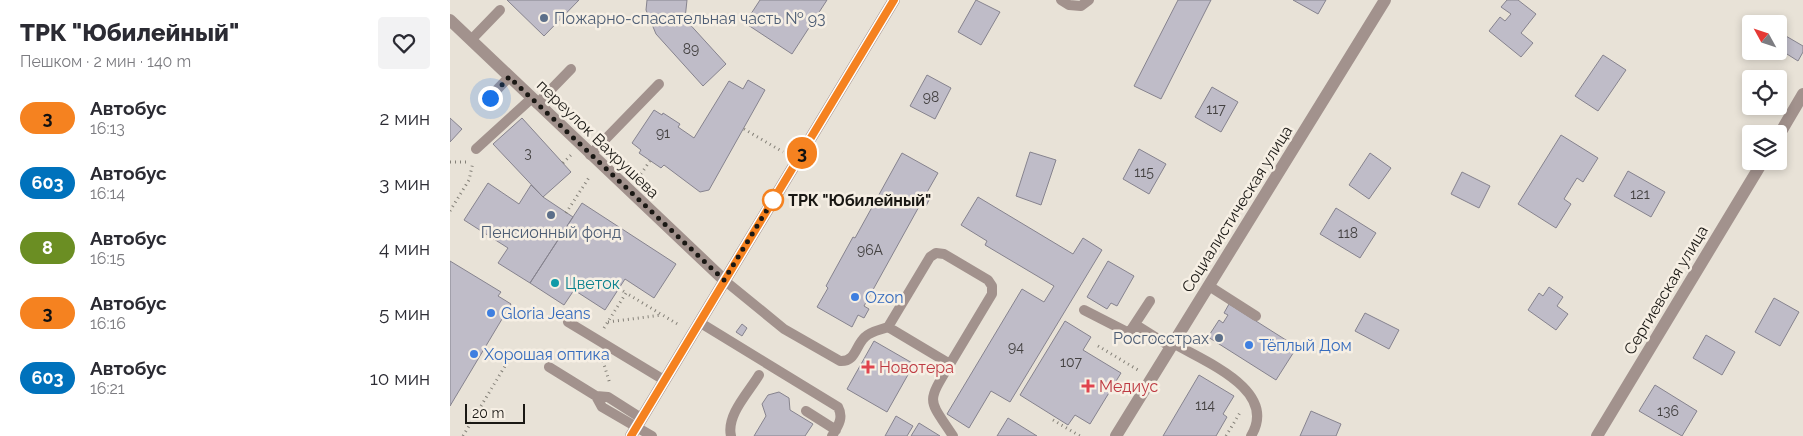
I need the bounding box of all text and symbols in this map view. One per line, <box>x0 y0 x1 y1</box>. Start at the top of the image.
place label: Пожарно-спасательная часть № 93 <box>554 9 826 28</box>
marker: Пожарно-спасательная часть № 93 <box>538 12 550 24</box>
north arrow <box>1742 15 1788 60</box>
map controls <box>1742 15 1787 170</box>
button: heart <box>378 17 430 69</box>
text: ТРК "Юбилейный" <box>20 18 239 47</box>
house number: 89 <box>683 41 699 57</box>
text: Пешком · 2 мин · 140 m <box>20 52 191 71</box>
button: locate <box>1742 70 1787 115</box>
street label: переулок Вахрушева <box>533 76 663 202</box>
your location <box>478 86 503 111</box>
house number: 98 <box>923 89 939 105</box>
text: Автобус <box>90 97 167 119</box>
house number: 117 <box>1206 101 1226 117</box>
text: 3 <box>42 107 53 128</box>
text: 2 мин <box>380 107 430 129</box>
text: 16:13 <box>90 119 125 138</box>
street label: Социалистическая улица <box>1178 122 1296 296</box>
house number: 91 <box>656 125 670 141</box>
button: layers <box>1742 125 1787 170</box>
line badge: 3 <box>786 137 818 169</box>
text: 3 <box>797 142 807 163</box>
house number: 3 <box>524 145 532 161</box>
text: Автобус <box>90 162 167 184</box>
house number: 115 <box>1134 164 1154 180</box>
text: 603 <box>31 172 64 193</box>
text: 3 мин <box>379 172 430 194</box>
text: 16:14 <box>90 184 125 203</box>
house number: 121 <box>1630 186 1650 202</box>
marker: ТРК "Юбилейный" <box>762 189 784 211</box>
place label: ТРК "Юбилейный" <box>788 191 931 210</box>
marker: Пенсионный фонд <box>545 209 557 221</box>
street label: Сергиевская улица <box>1620 222 1712 358</box>
place label: Пенсионный фонд <box>481 223 621 242</box>
house number: 118 <box>1338 225 1358 241</box>
text: Автобус <box>90 227 167 249</box>
text: 8 <box>42 237 53 258</box>
text: 4 мин <box>379 237 430 259</box>
house number: 96А <box>857 242 883 258</box>
text: 16:15 <box>90 249 125 268</box>
place label: Цветок <box>565 274 620 293</box>
marker: Цветок <box>549 277 561 289</box>
place label: Ozon <box>865 288 904 307</box>
marker: Ozon <box>849 291 861 303</box>
text: Автобус <box>90 292 167 314</box>
text: 3 <box>42 302 53 323</box>
text: 5 мин <box>379 302 430 324</box>
place label: Gloria Jeans <box>501 304 591 323</box>
marker: Gloria Jeans <box>485 307 497 319</box>
text: 16:16 <box>90 314 126 333</box>
place label: Росгосстрах <box>1113 329 1209 348</box>
marker: Росгосстрах <box>1213 332 1225 344</box>
place label: Тёплый Дом <box>1259 336 1352 355</box>
house number: 94 <box>1008 339 1024 355</box>
marker: Тёплый Дом <box>1243 339 1255 351</box>
place label: Хорошая оптика <box>484 345 610 364</box>
marker: Хорошая оптика <box>468 348 480 360</box>
house number: 107 <box>1060 354 1082 370</box>
text: Автобус <box>90 357 167 379</box>
place label: Новотера <box>879 358 954 377</box>
marker: Новотера <box>861 360 875 374</box>
text: 603 <box>31 367 64 388</box>
text: 10 мин <box>370 367 430 389</box>
place label: Медиус <box>1099 377 1158 396</box>
text: 16:21 <box>90 379 125 398</box>
marker: Медиус <box>1081 379 1095 393</box>
house number: 114 <box>1195 397 1215 413</box>
scale bar <box>465 401 525 424</box>
house number: 136 <box>1657 403 1679 419</box>
text: 20 m <box>472 405 504 421</box>

